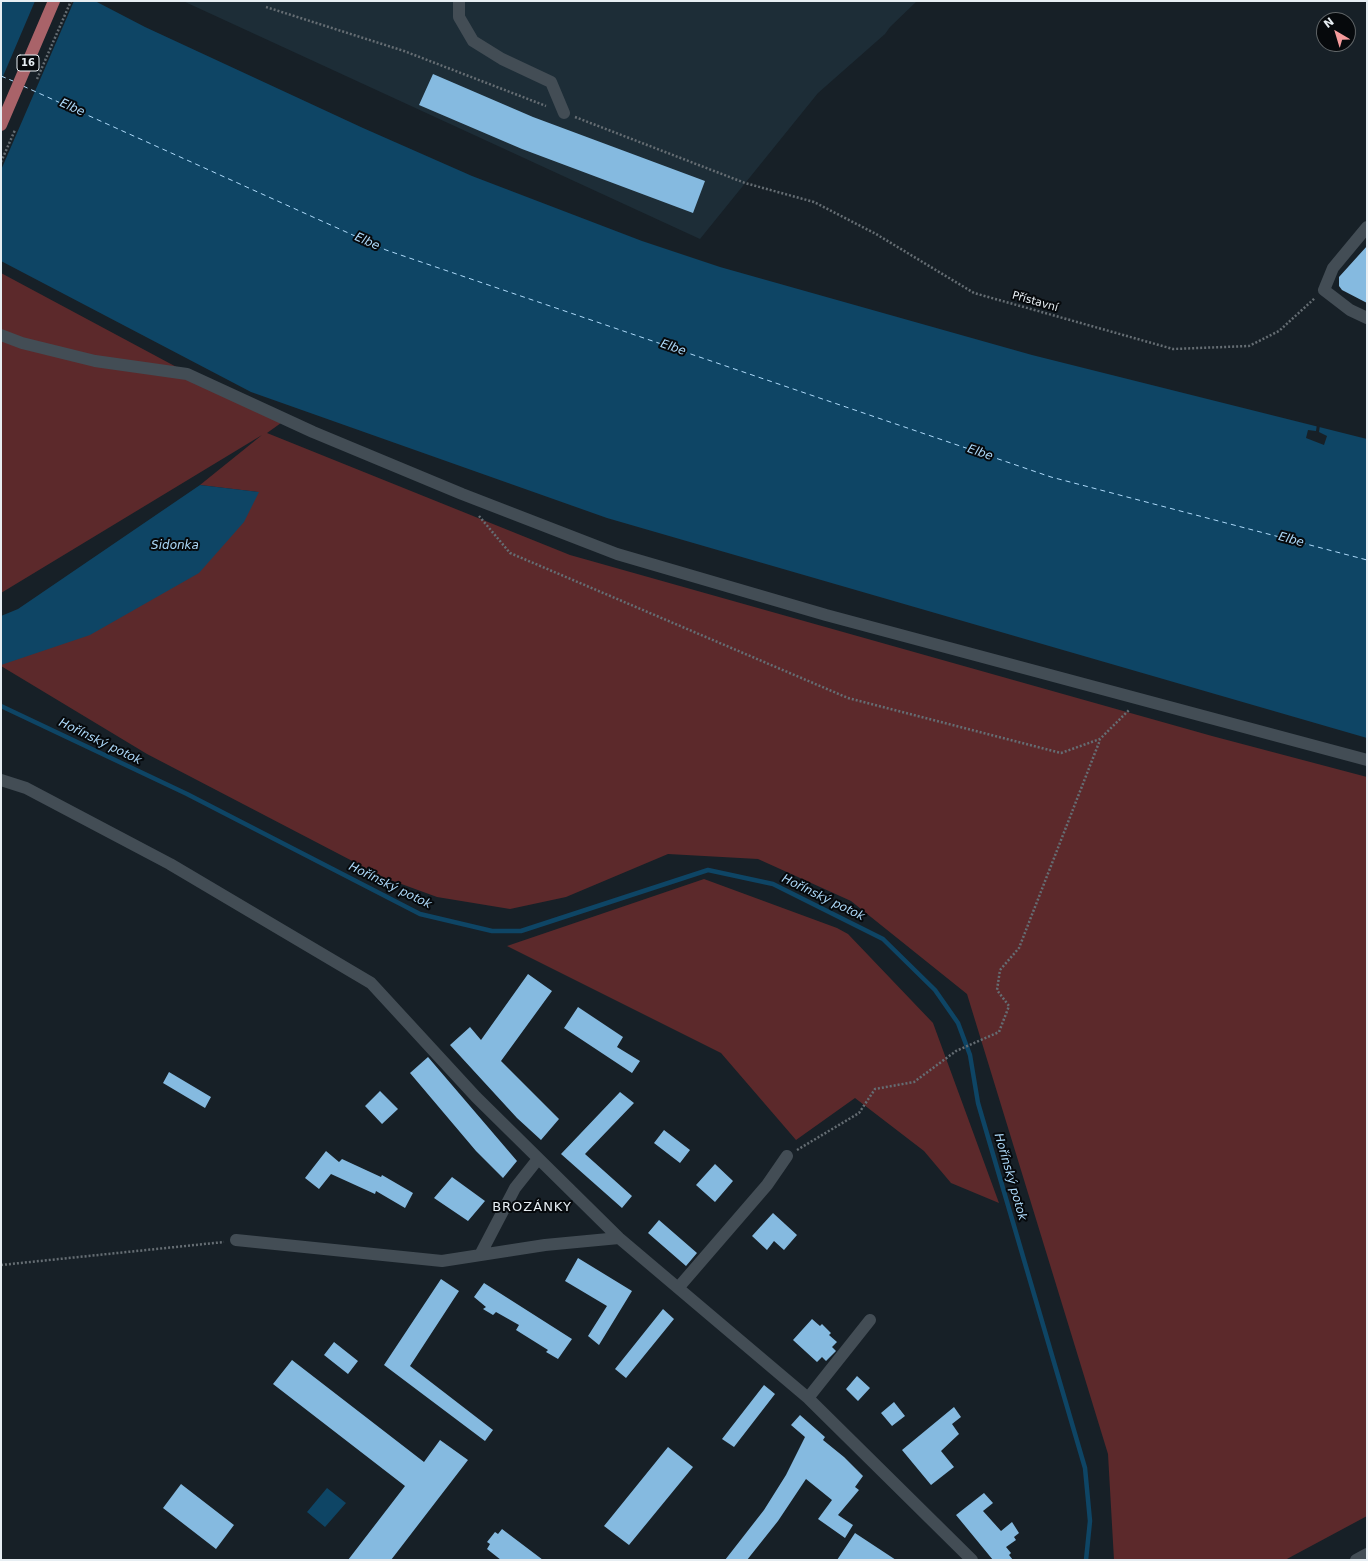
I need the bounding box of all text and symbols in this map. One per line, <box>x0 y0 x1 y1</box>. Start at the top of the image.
north arrow <box>1316 12 1356 52</box>
text: N <box>1321 15 1337 31</box>
road number: 16 <box>17 55 39 71</box>
water label: Elbe <box>57 96 87 120</box>
water label: Elbe <box>352 230 382 254</box>
street label: Přístavní <box>1010 289 1060 315</box>
water label: Elbe <box>658 337 688 359</box>
water label: Elbe <box>965 442 995 464</box>
water label: Elbe <box>1277 530 1305 550</box>
water label: Sidonka <box>151 539 199 553</box>
water label: Hořínský potok <box>56 716 144 768</box>
water label: Hořínský potok <box>346 860 434 912</box>
water label: Hořínský potok <box>779 872 867 924</box>
water label: Hořínský potok <box>991 1132 1029 1222</box>
district label: BROZÁNKY <box>492 1200 572 1216</box>

